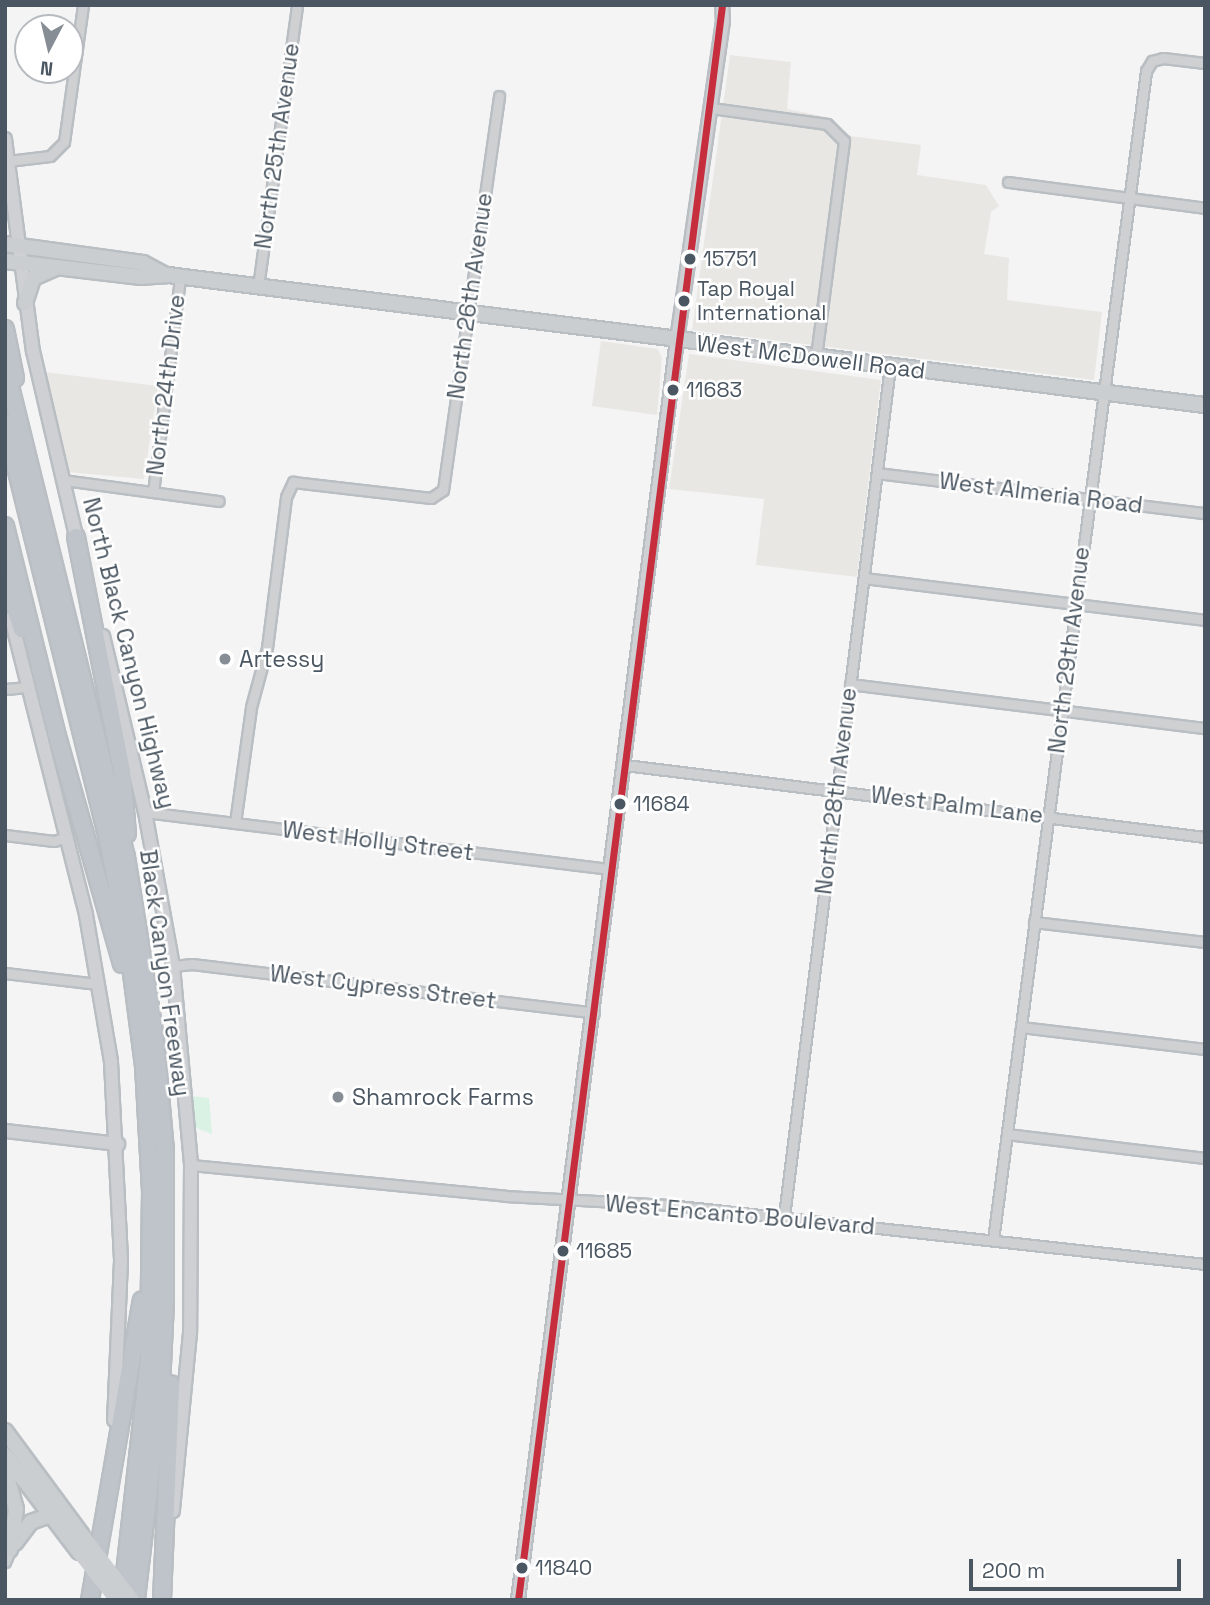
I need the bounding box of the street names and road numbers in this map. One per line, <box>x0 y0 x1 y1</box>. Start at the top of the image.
street label: North 25th Avenue <box>249 41 305 251</box>
street label: North 26th Avenue <box>442 191 498 401</box>
street label: North 24th Drive <box>141 293 191 477</box>
street label: West McDowell Road <box>695 329 927 385</box>
street label: West Almeria Road <box>937 467 1145 519</box>
street label: North Black Canyon Highway <box>77 495 181 811</box>
street label: North 29th Avenue <box>1043 545 1095 755</box>
street label: North 28th Avenue <box>810 686 862 896</box>
street label: West Palm Lane <box>869 781 1045 829</box>
street label: West Holly Street <box>281 816 475 866</box>
street label: Black Canyon Freeway <box>134 848 196 1098</box>
street label: West Cypress Street <box>268 959 498 1015</box>
street label: West Encanto Boulevard <box>604 1189 876 1241</box>

